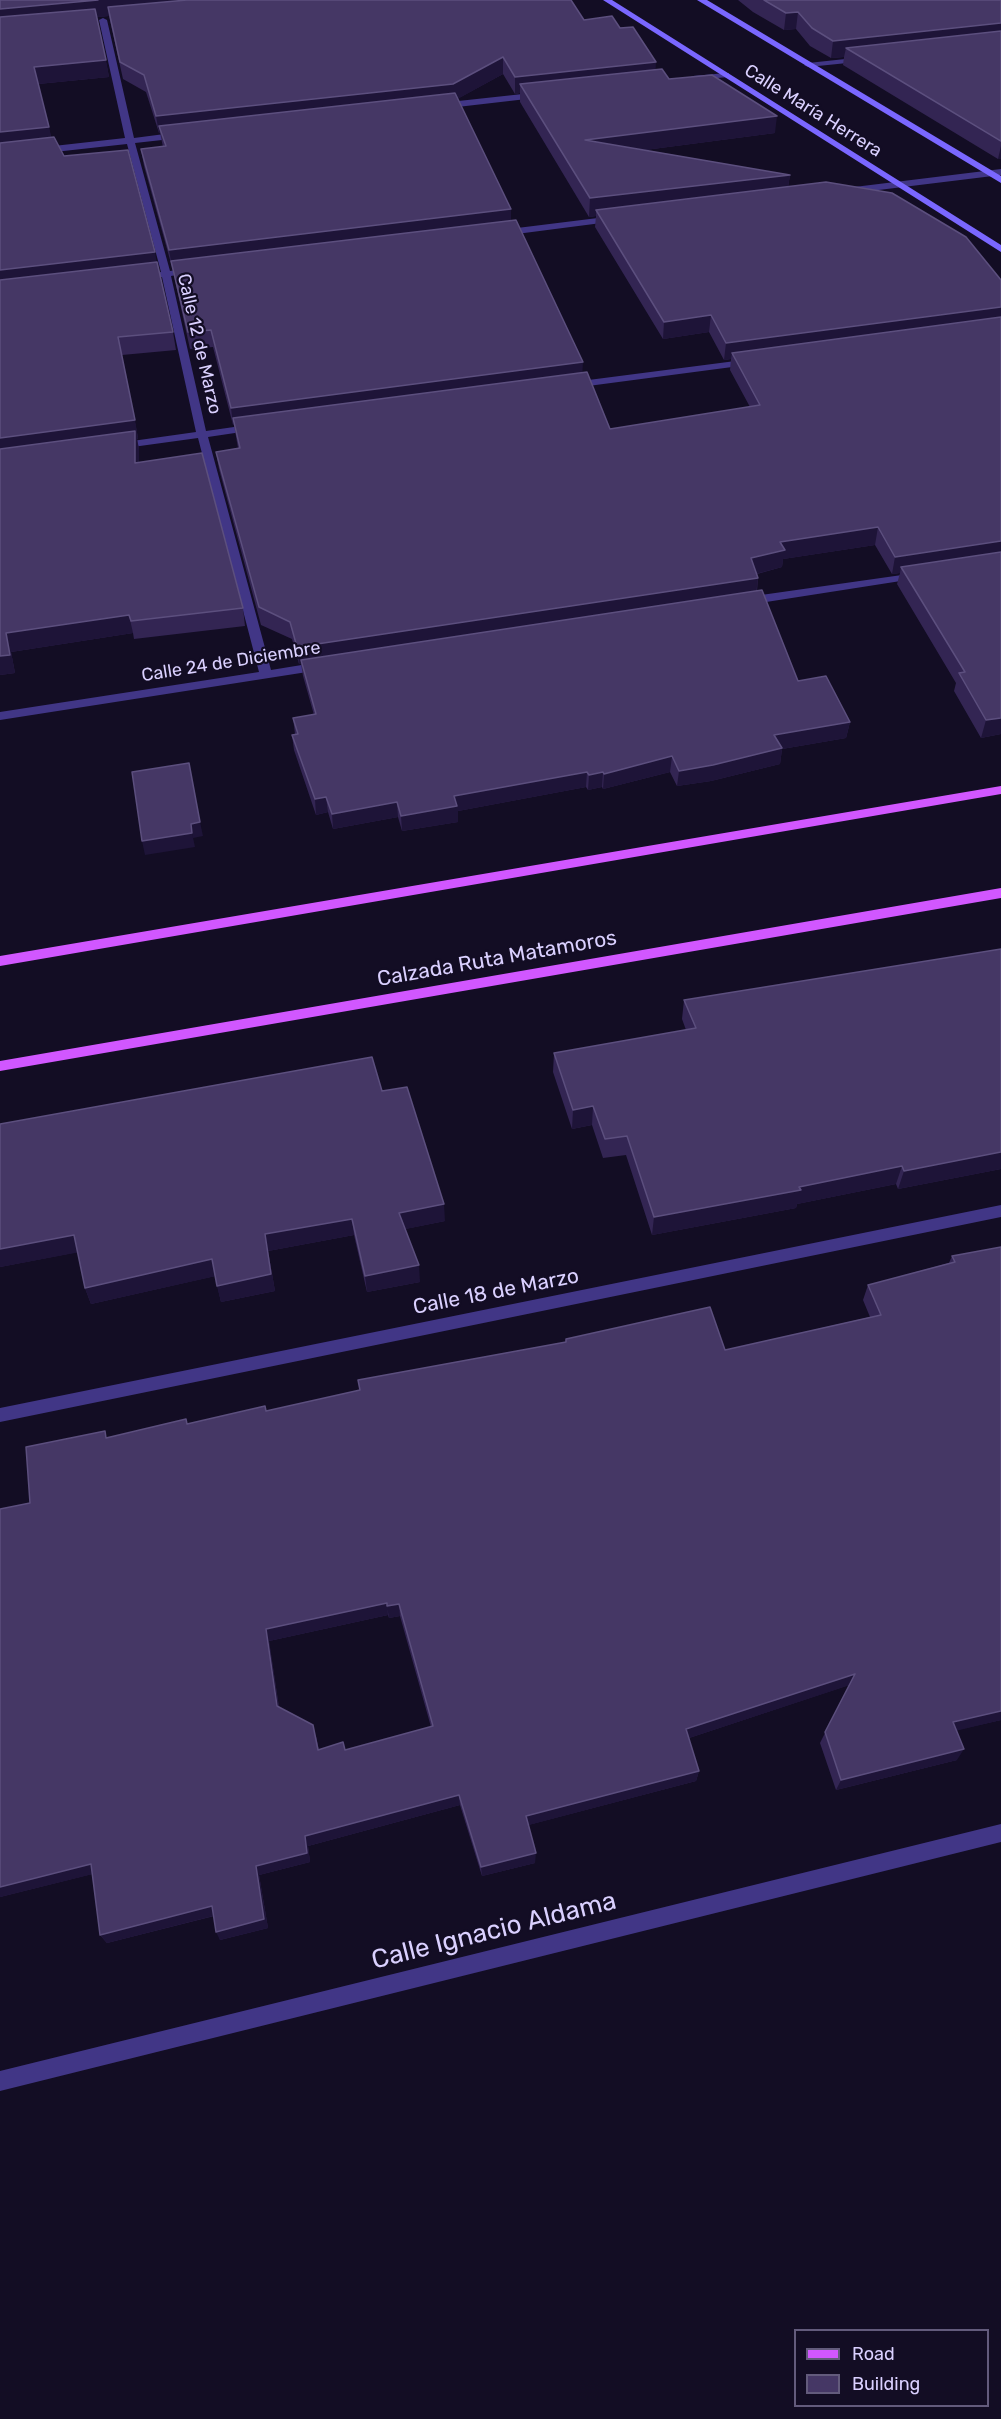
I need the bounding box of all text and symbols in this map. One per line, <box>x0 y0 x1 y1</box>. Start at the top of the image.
street label: Calle María Herrera <box>740 60 886 162</box>
street label: Calle 12 de Marzo <box>172 272 226 416</box>
street label: Calle 24 de Diciembre <box>140 637 322 687</box>
street label: Calzada Ruta Matamoros <box>375 926 619 992</box>
street label: Calle 18 de Marzo <box>411 1264 581 1320</box>
street label: Calle Ignacio Aldama <box>368 1886 620 1976</box>
legend <box>794 2329 989 2407</box>
text: Road <box>852 2343 895 2365</box>
text: Building <box>852 2373 920 2395</box>

